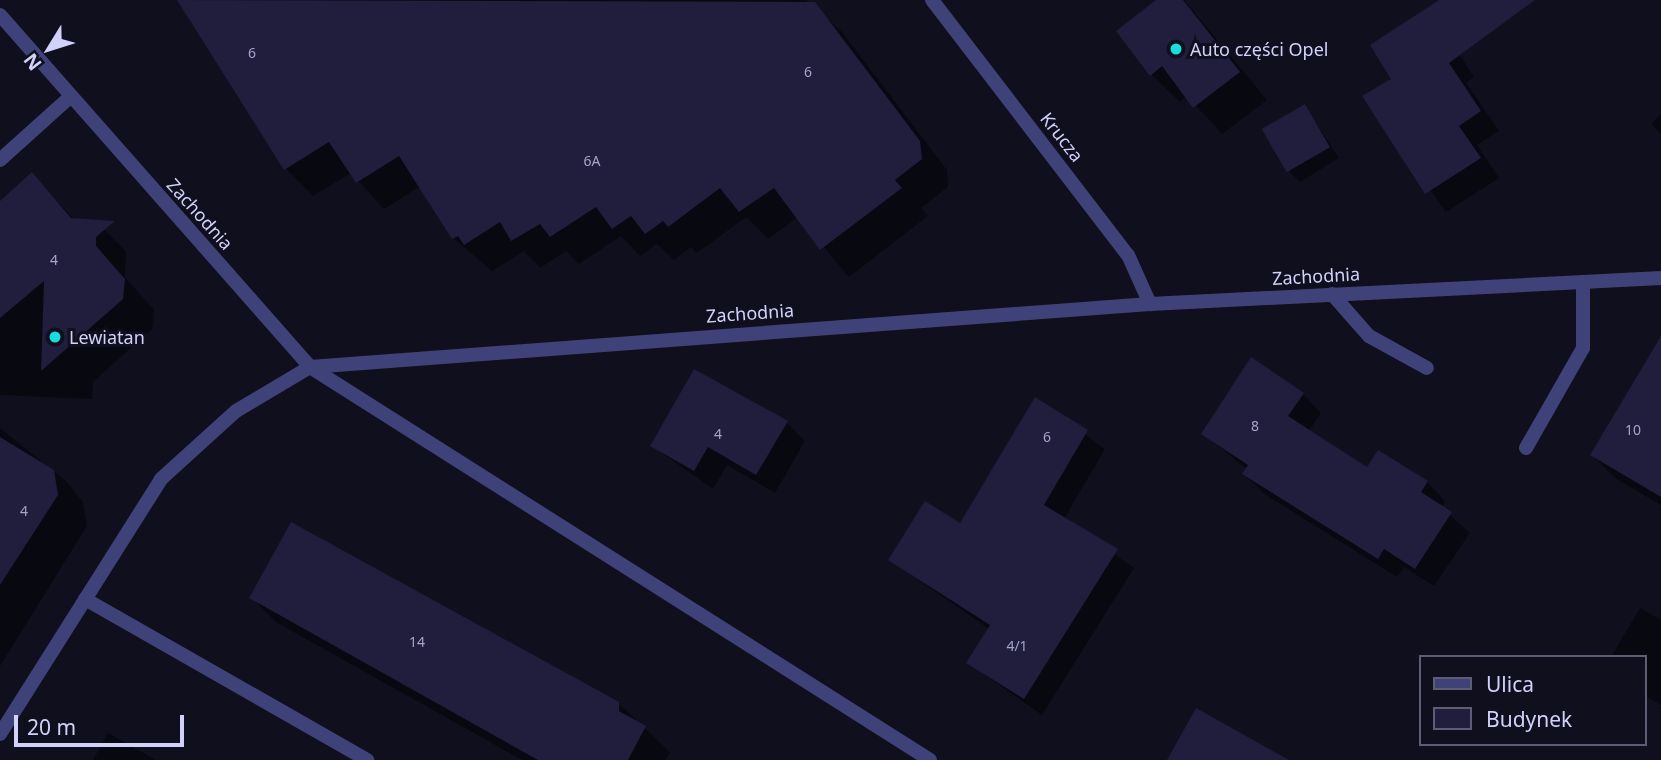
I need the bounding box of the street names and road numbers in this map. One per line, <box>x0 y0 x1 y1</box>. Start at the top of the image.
street label: Krucza <box>1036 108 1088 166</box>
street label: Zachodnia <box>163 174 237 254</box>
street label: Zachodnia <box>1272 263 1360 289</box>
street label: Zachodnia <box>705 299 795 327</box>

